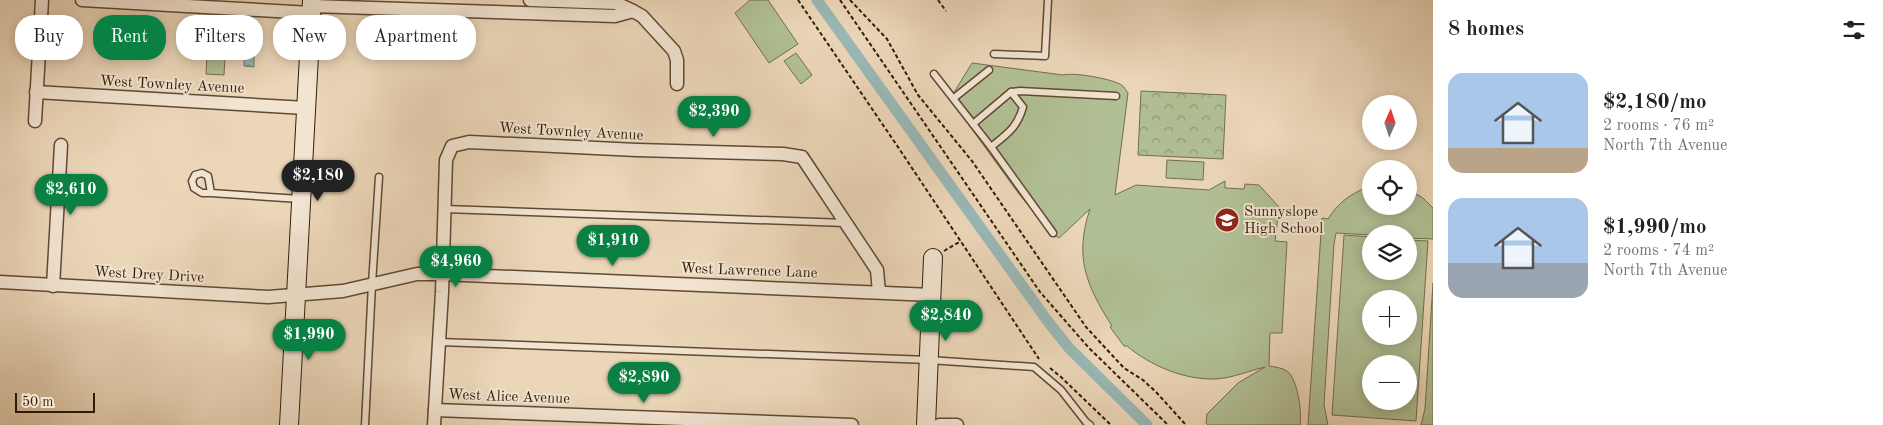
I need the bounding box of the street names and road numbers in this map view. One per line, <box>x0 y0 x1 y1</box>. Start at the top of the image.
street label: West Townley Avenue <box>99 74 245 97</box>
street label: West Townley Avenue <box>498 121 644 144</box>
street label: West Lawrence Lane <box>680 262 818 281</box>
street label: West Drey Drive <box>93 265 205 286</box>
street label: West Alice Avenue <box>448 388 570 407</box>

